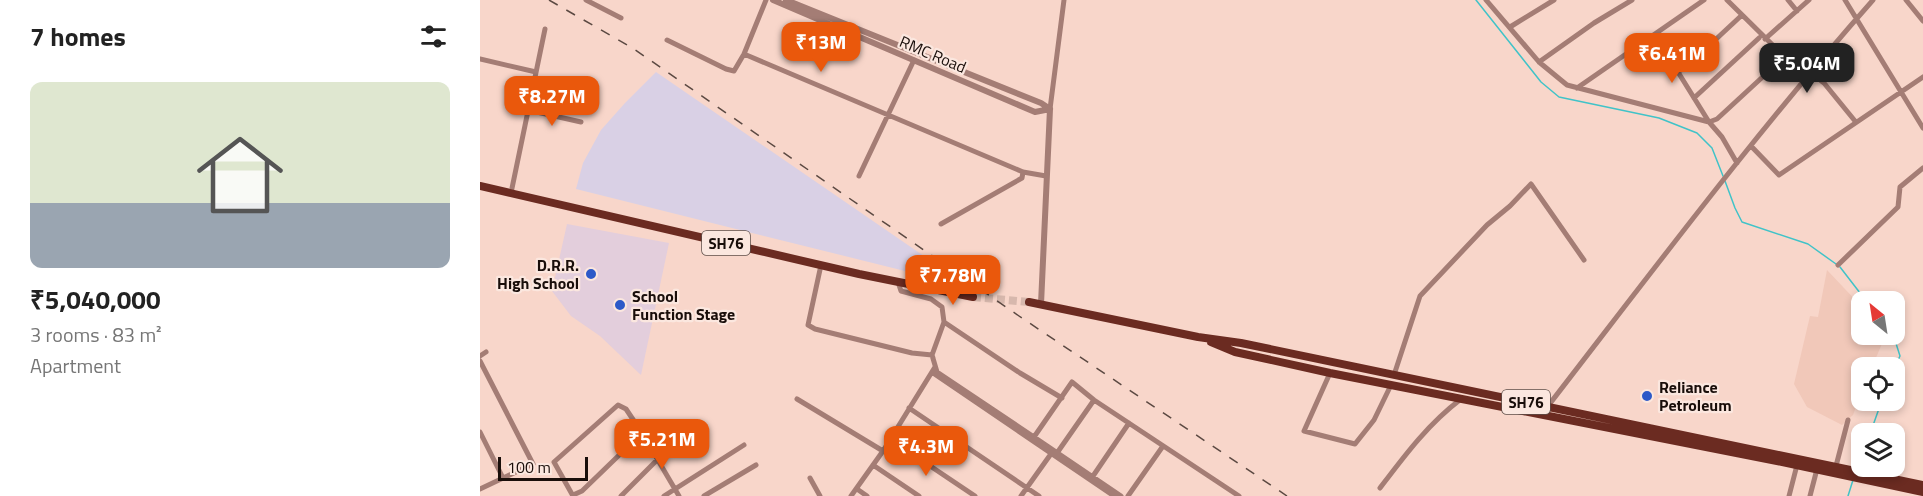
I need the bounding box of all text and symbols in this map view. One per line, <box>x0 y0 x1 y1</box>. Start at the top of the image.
text: 7 homes <box>30 17 126 56</box>
icon: filters <box>417 20 450 53</box>
pin: ₹13M <box>785 22 857 73</box>
text: ₹13M <box>796 26 847 57</box>
street label: RMC Road <box>896 29 970 79</box>
pin: ₹6.41M <box>1623 33 1721 84</box>
text: ₹6.41M <box>1638 37 1706 68</box>
pin: ₹5.04M <box>1758 43 1856 94</box>
text: ₹5.04M <box>1773 47 1841 78</box>
pin: ₹8.27M <box>503 76 601 127</box>
text: ₹8.27M <box>518 80 586 111</box>
icon: home <box>186 121 294 229</box>
road number: SH76 <box>702 231 750 255</box>
place label: D.R.R. High School <box>497 253 579 295</box>
pin: ₹7.78M <box>904 255 1002 306</box>
text: ₹7.78M <box>919 259 987 290</box>
marker: D.R.R. High School <box>584 267 598 281</box>
text: ₹5,040,000 <box>30 280 160 319</box>
place label: School Function Stage <box>632 284 735 326</box>
north arrow <box>1851 291 1905 345</box>
map controls <box>1851 291 1905 477</box>
marker: School Function Stage <box>613 298 627 312</box>
text: 3 rooms · 83 m² <box>30 319 162 350</box>
text: Apartment <box>30 350 121 381</box>
button: locate <box>1851 357 1905 411</box>
place label: Reliance Petroleum <box>1659 375 1732 417</box>
marker: Reliance Petroleum <box>1640 389 1654 403</box>
road number: SH76 <box>1502 390 1550 414</box>
pin: ₹5.21M <box>613 419 711 470</box>
text: ₹5.21M <box>628 423 696 454</box>
button: layers <box>1851 423 1905 477</box>
pin: ₹4.3M <box>884 426 968 477</box>
text: ₹4.3M <box>898 430 954 461</box>
scale bar <box>498 454 588 482</box>
text: 100 m <box>507 455 551 479</box>

